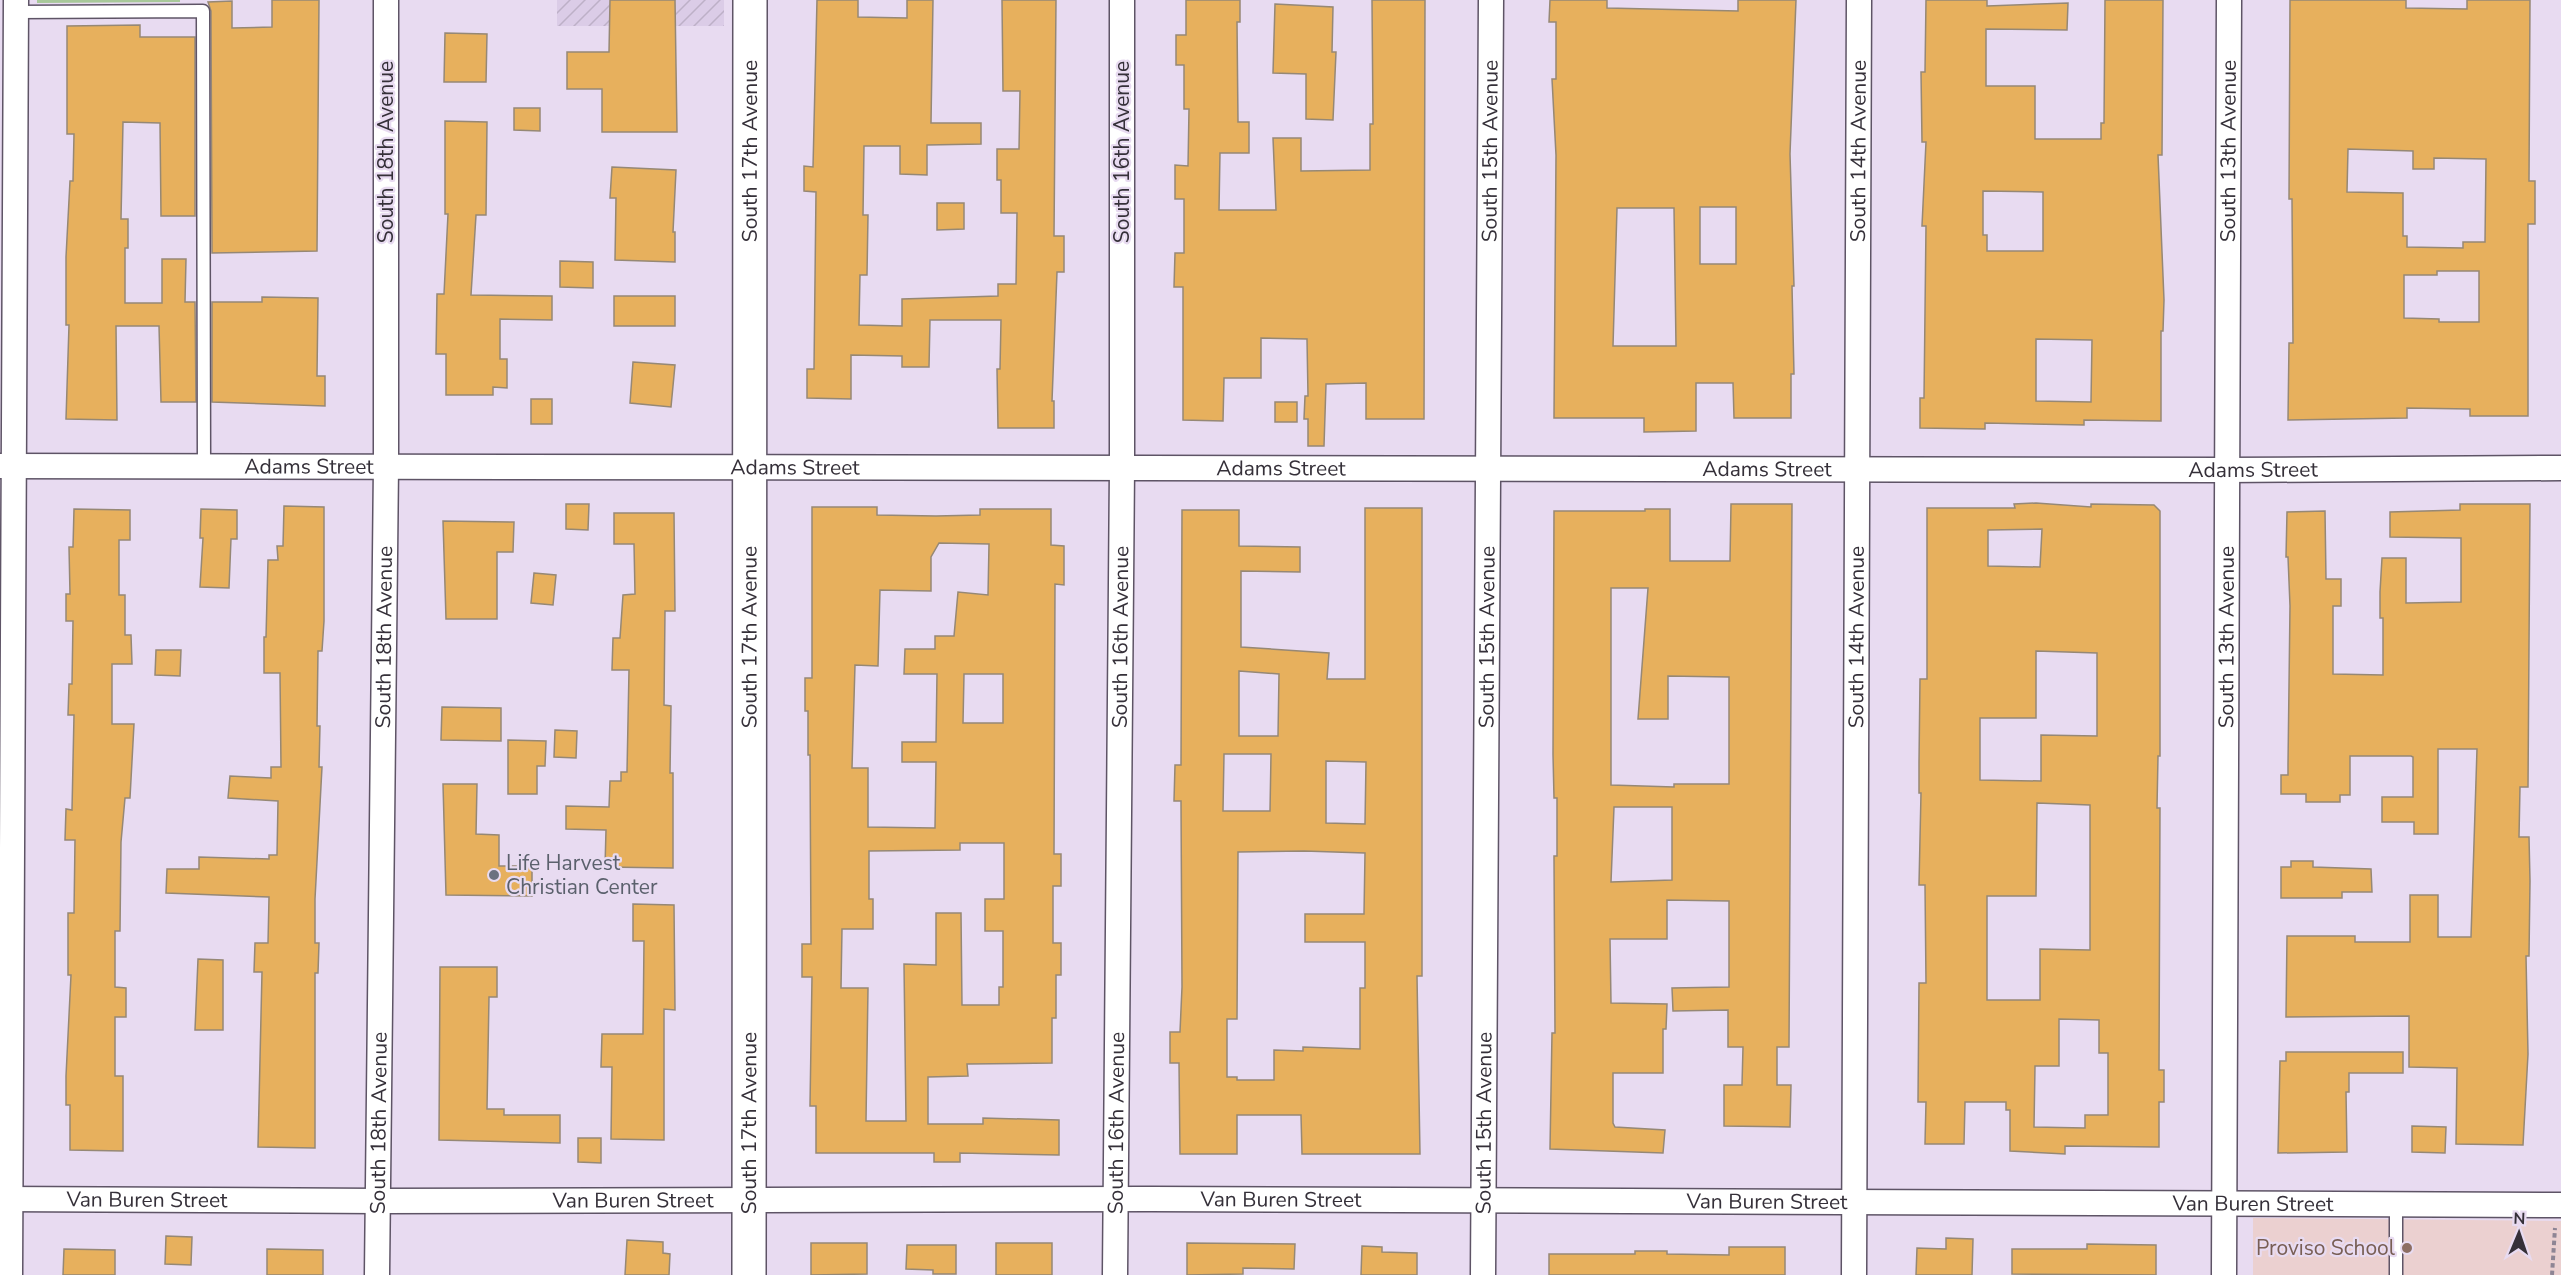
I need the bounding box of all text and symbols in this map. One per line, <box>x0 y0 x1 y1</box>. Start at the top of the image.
street label: South 17th Avenue <box>736 60 764 242</box>
street label: South 15th Avenue <box>1475 60 1505 242</box>
street label: South 14th Avenue <box>1844 60 1873 242</box>
street label: South 13th Avenue <box>2214 60 2243 242</box>
street label: South 18th Avenue <box>372 61 400 243</box>
street label: South 16th Avenue <box>1108 61 1136 243</box>
street label: Adams Street <box>244 452 374 481</box>
street label: Adams Street <box>730 453 860 482</box>
street label: Adams Street <box>1216 454 1346 482</box>
street label: Adams Street <box>1702 455 1832 483</box>
street label: Adams Street <box>2188 455 2318 484</box>
street label: South 18th Avenue <box>369 546 399 728</box>
street label: South 17th Avenue <box>735 546 764 728</box>
street label: South 16th Avenue <box>1106 546 1135 728</box>
street label: South 15th Avenue <box>1472 546 1502 728</box>
street label: South 14th Avenue <box>1842 546 1871 728</box>
street label: South 13th Avenue <box>2212 546 2241 728</box>
place label: Life Harvest Christian Center <box>506 849 658 901</box>
marker: Life Harvest Christian Center <box>487 868 501 882</box>
street label: South 18th Avenue <box>364 1032 394 1214</box>
street label: South 17th Avenue <box>735 1032 763 1214</box>
street label: South 16th Avenue <box>1102 1032 1131 1214</box>
street label: South 15th Avenue <box>1469 1032 1499 1214</box>
street label: Van Buren Street <box>65 1185 228 1214</box>
street label: Van Buren Street <box>1199 1185 1362 1214</box>
street label: Van Buren Street <box>551 1186 714 1215</box>
street label: Van Buren Street <box>1685 1187 1848 1216</box>
street label: Van Buren Street <box>2171 1189 2334 1218</box>
north arrow <box>2489 1203 2549 1263</box>
text: N <box>2513 1208 2526 1230</box>
place label: Proviso School <box>2256 1234 2396 1262</box>
marker: Proviso School <box>2400 1241 2414 1255</box>

